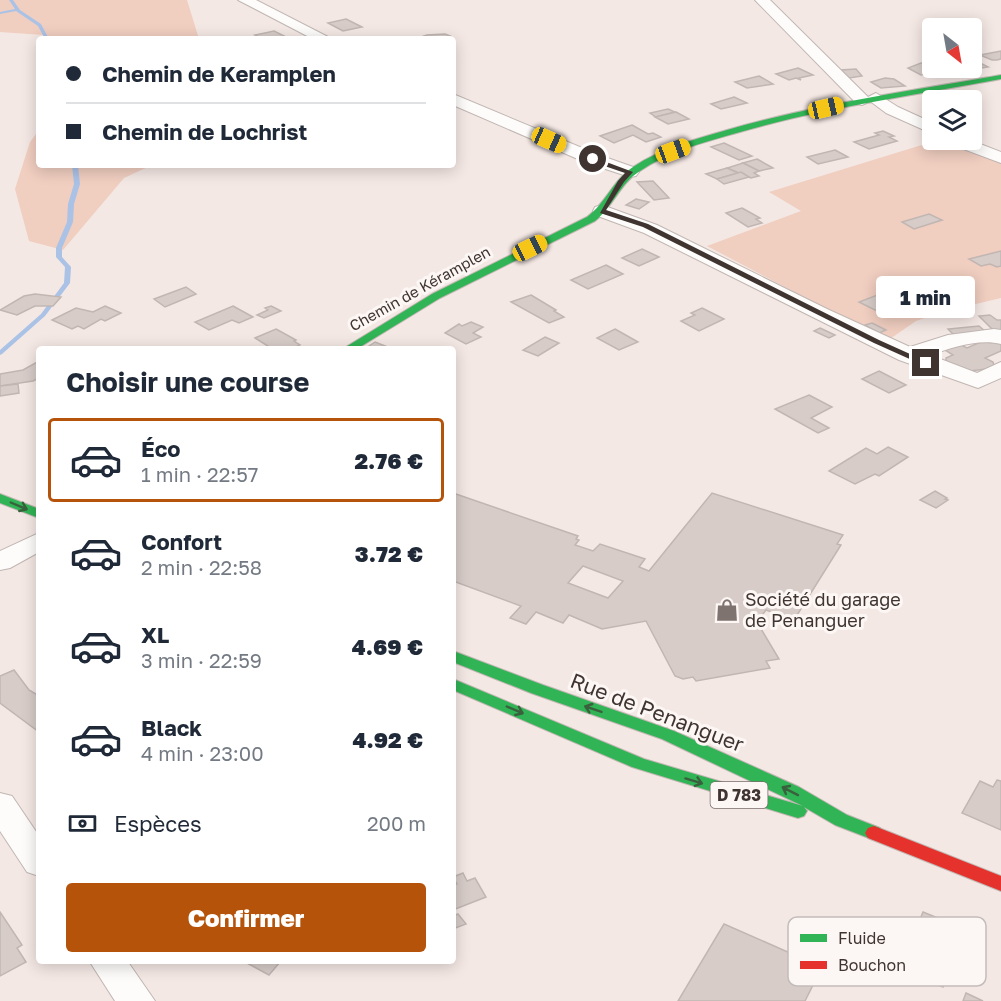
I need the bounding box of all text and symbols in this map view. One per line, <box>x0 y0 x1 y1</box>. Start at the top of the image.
north arrow <box>922 18 982 78</box>
map controls <box>922 18 982 150</box>
text: Chemin de Keramplen <box>102 60 336 87</box>
button: layers <box>922 90 982 150</box>
car <box>806 95 846 121</box>
text: Chemin de Lochrist <box>102 118 307 145</box>
car <box>529 124 569 156</box>
car <box>653 136 693 166</box>
route start <box>579 145 606 172</box>
car <box>510 232 550 264</box>
street label: Chemin de Kéramplen <box>346 242 493 334</box>
callout: 1 min <box>876 276 976 318</box>
text: 1 min <box>900 285 951 309</box>
route end <box>912 349 939 376</box>
text: Choisir une course <box>66 366 309 398</box>
icon: car <box>69 433 123 487</box>
text: Éco <box>141 435 180 462</box>
text: 2.76 € <box>354 447 423 474</box>
text: 1 min · 22:57 <box>141 462 258 486</box>
one-way arrow <box>10 501 28 512</box>
icon: car <box>69 526 123 580</box>
text: Confort <box>141 528 222 555</box>
text: 3.72 € <box>355 540 423 567</box>
text: 2 min · 22:58 <box>141 555 262 579</box>
place label: Société du garage de Penanguer <box>745 588 901 631</box>
shop icon: Société du garage de Penanguer <box>714 597 740 623</box>
icon: car <box>69 619 123 673</box>
text: XL <box>141 621 169 648</box>
text: 4.69 € <box>352 633 423 660</box>
text: 3 min · 22:59 <box>141 648 262 672</box>
street label: Rue de Penanguer <box>567 667 748 757</box>
one-way arrow <box>584 702 602 713</box>
one-way arrow <box>505 705 524 716</box>
icon: car <box>69 712 123 766</box>
text: Black <box>141 714 202 741</box>
text: 4.92 € <box>352 726 423 753</box>
text: 4 min · 23:00 <box>141 741 264 765</box>
one-way arrow <box>684 776 703 787</box>
road number: D 783 <box>710 782 768 808</box>
one-way arrow <box>782 785 799 797</box>
icon: cash <box>66 807 99 840</box>
text: Espèces <box>114 810 202 837</box>
text: 200 m <box>367 811 426 835</box>
button: Confirmer <box>66 883 426 952</box>
legend <box>788 917 986 986</box>
text: Fluide <box>838 928 886 948</box>
text: Bouchon <box>838 955 906 975</box>

